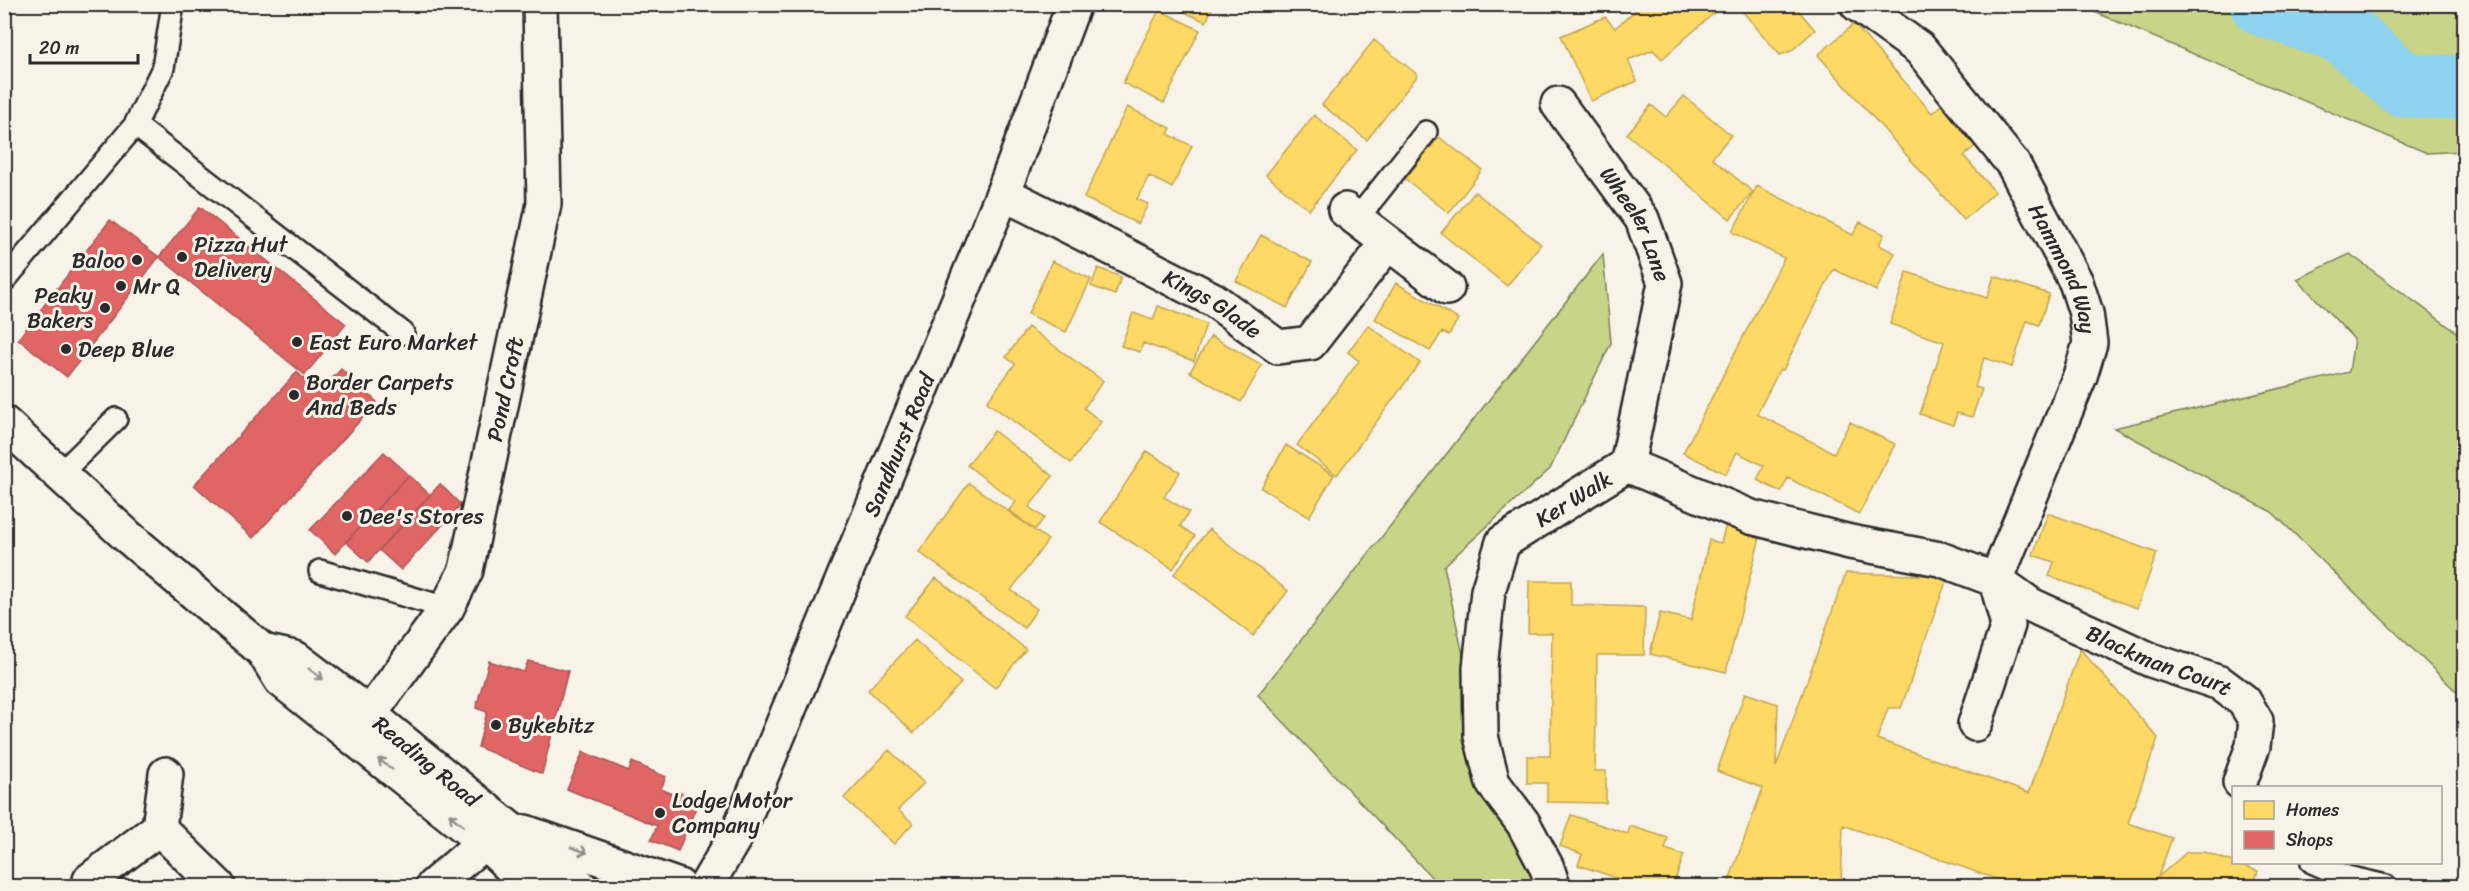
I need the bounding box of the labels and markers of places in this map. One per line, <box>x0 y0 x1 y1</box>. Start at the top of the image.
place label: Pizza Hut Delivery <box>194 225 288 289</box>
place label: Baloo <box>72 241 125 280</box>
marker: Pizza Hut Delivery <box>175 250 189 264</box>
marker: Baloo <box>130 253 144 267</box>
place label: Mr Q <box>133 267 180 306</box>
place label: Peaky Bakers <box>27 276 94 340</box>
marker: Mr Q <box>114 279 128 293</box>
marker: Peaky Bakers <box>98 301 112 315</box>
place label: East Euro Market <box>309 323 478 362</box>
place label: Deep Blue <box>78 330 175 369</box>
marker: East Euro Market <box>290 335 304 349</box>
marker: Deep Blue <box>59 342 73 356</box>
place label: Border Carpets And Beds <box>305 363 454 427</box>
marker: Border Carpets And Beds <box>287 388 301 402</box>
place label: Dee's Stores <box>359 497 485 536</box>
marker: Dee's Stores <box>340 509 354 523</box>
place label: Bykebitz <box>508 706 595 745</box>
marker: Bykebitz <box>489 718 503 732</box>
place label: Lodge Motor Company <box>672 781 794 845</box>
marker: Lodge Motor Company <box>653 806 667 820</box>

